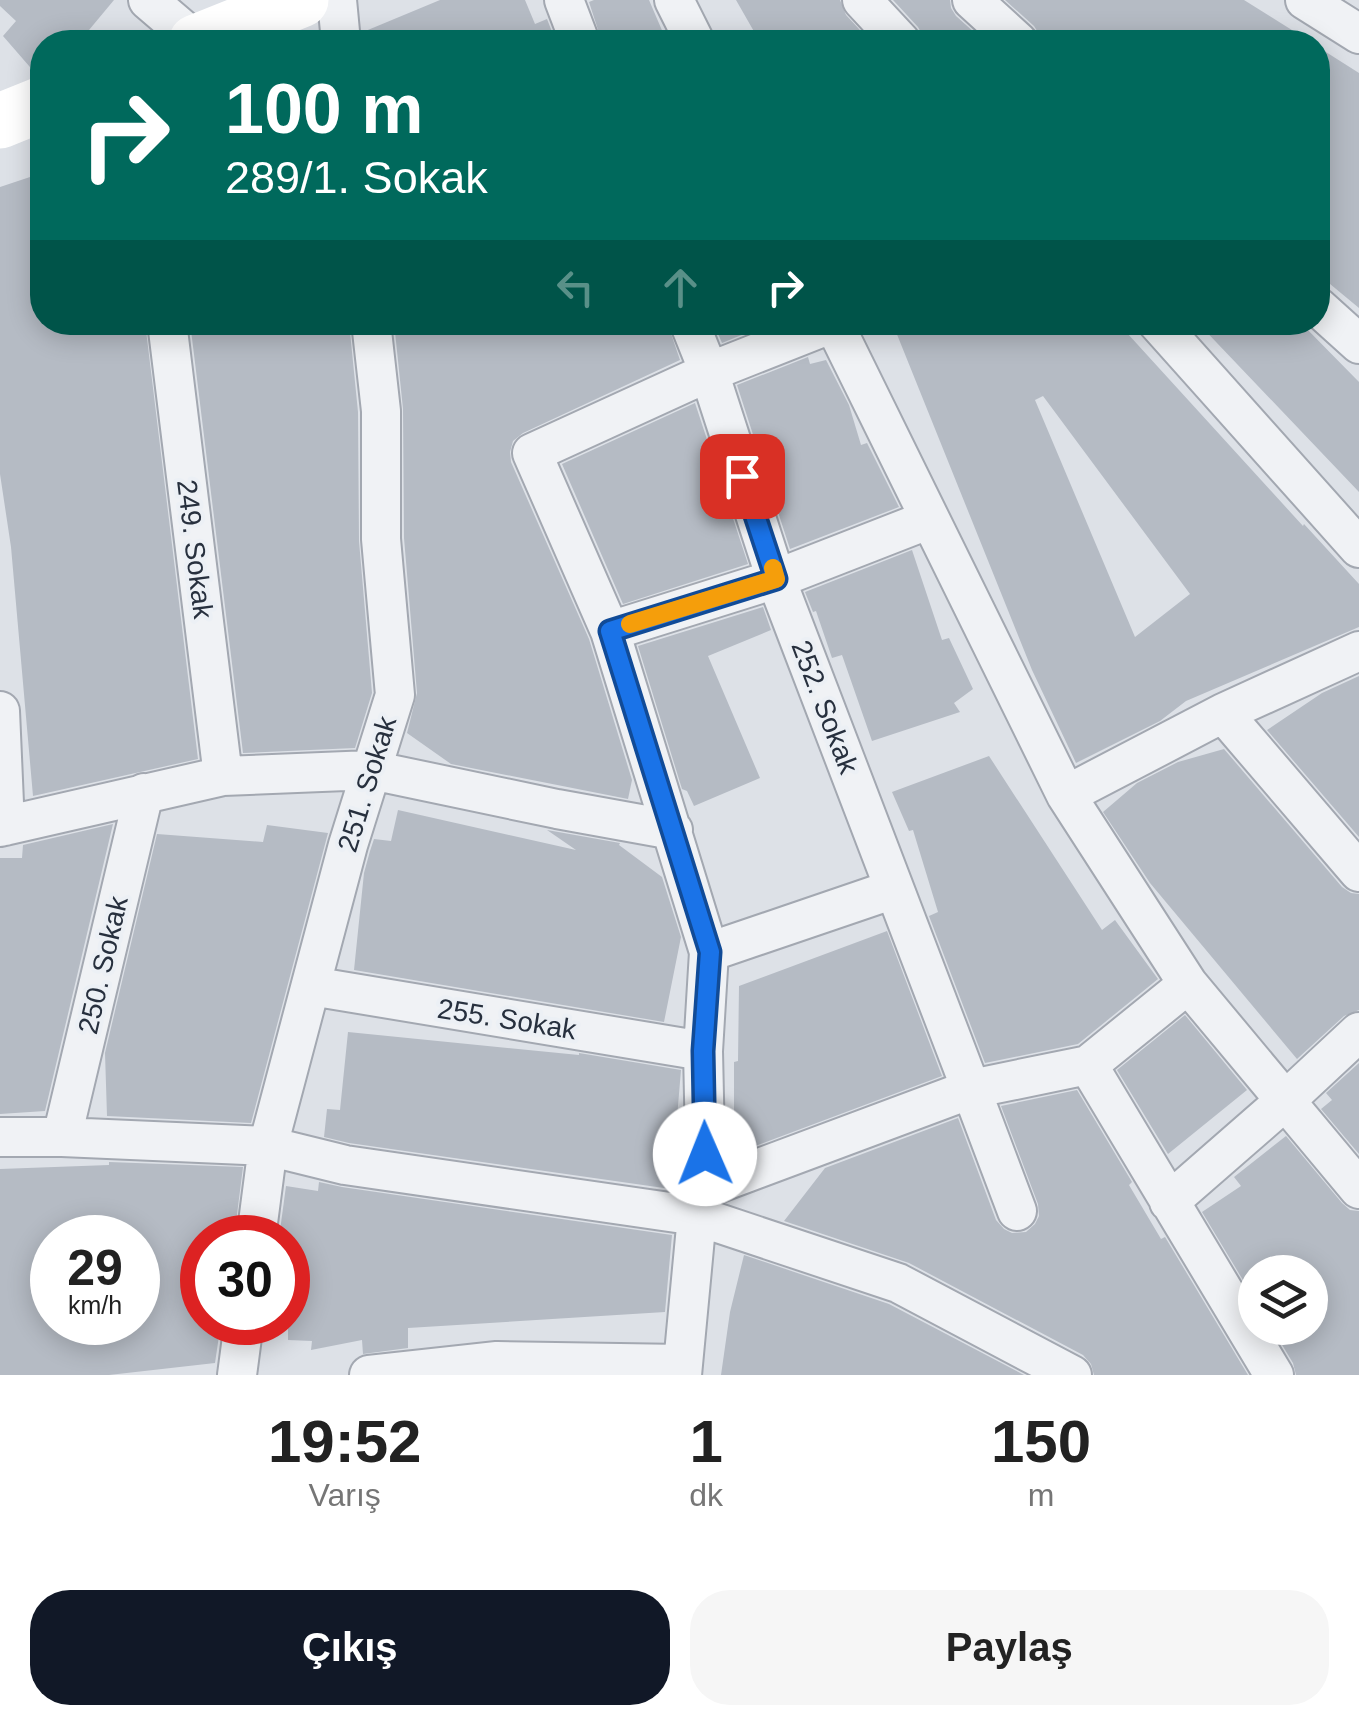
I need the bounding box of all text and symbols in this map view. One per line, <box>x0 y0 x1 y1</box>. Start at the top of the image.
icon: right <box>60 70 190 200</box>
text: 100 m <box>225 70 423 148</box>
text: 289/1. Sokak <box>225 152 488 203</box>
icon: left <box>548 260 603 315</box>
icon: ahead <box>653 260 708 315</box>
icon: right <box>758 260 813 315</box>
pin <box>700 434 785 519</box>
icon: arrive <box>715 449 770 504</box>
street label: 249. Sokak <box>171 478 219 621</box>
street label: 252. Sokak <box>785 636 865 779</box>
street label: 251. Sokak <box>332 712 403 856</box>
street label: 250. Sokak <box>72 892 134 1037</box>
street label: 255. Sokak <box>435 993 580 1045</box>
position arrow <box>653 1102 757 1206</box>
speed limit sign: 30 <box>180 1215 310 1345</box>
text: 29 <box>67 1240 123 1296</box>
map controls <box>1238 1255 1328 1345</box>
button: layers <box>1238 1255 1328 1345</box>
text: km/h <box>68 1291 122 1319</box>
text: 19:52 <box>268 1408 421 1475</box>
text: 1 <box>689 1408 723 1475</box>
text: 150 <box>991 1408 1091 1475</box>
text: Varış <box>308 1477 381 1513</box>
text: dk <box>689 1477 723 1513</box>
text: m <box>1028 1477 1054 1513</box>
button: Çıkış <box>30 1590 670 1705</box>
button: Paylaş <box>690 1590 1329 1705</box>

